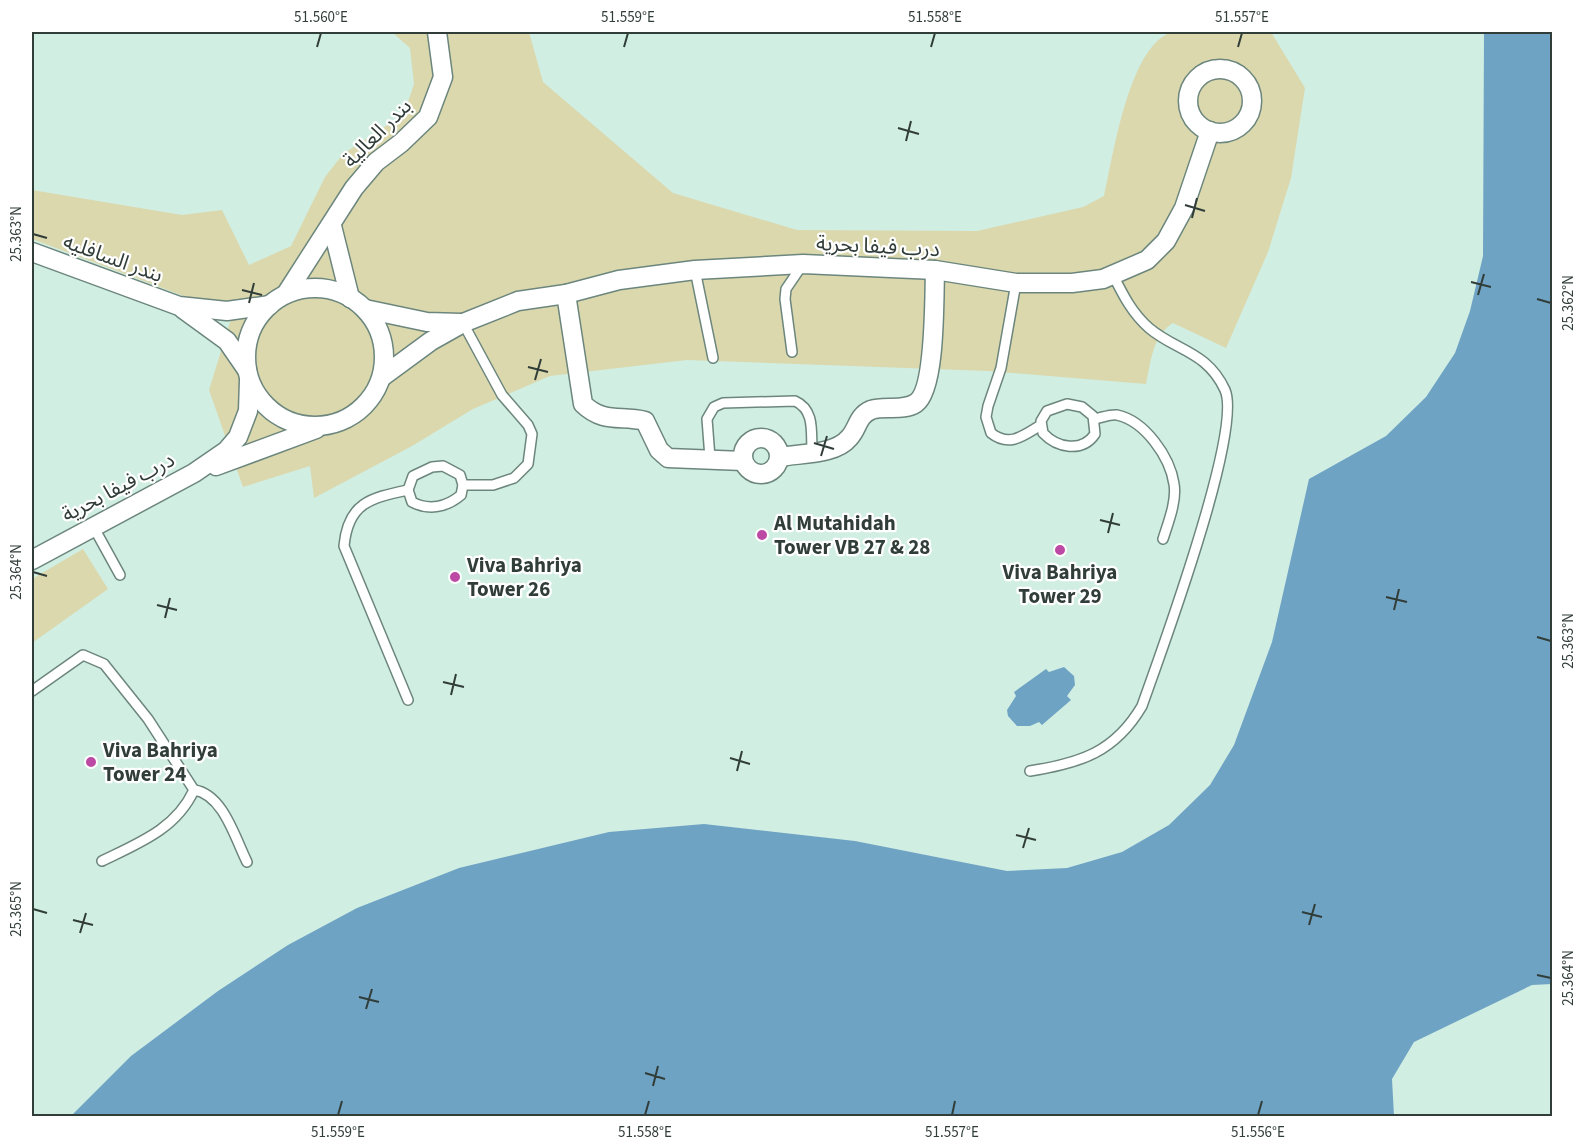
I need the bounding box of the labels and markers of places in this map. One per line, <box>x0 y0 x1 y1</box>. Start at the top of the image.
place label: Al Mutahidah Tower VB 27 & 28 <box>773 508 930 562</box>
marker: Al Mutahidah Tower VB 27 & 28 <box>755 528 769 542</box>
marker: Viva Bahriya Tower 29 <box>1053 543 1067 557</box>
place label: Viva Bahriya Tower 26 <box>466 550 582 604</box>
place label: Viva Bahriya Tower 29 <box>1002 557 1117 611</box>
marker: Viva Bahriya Tower 26 <box>448 570 462 584</box>
place label: Viva Bahriya Tower 24 <box>102 735 218 789</box>
marker: Viva Bahriya Tower 24 <box>84 755 98 769</box>

